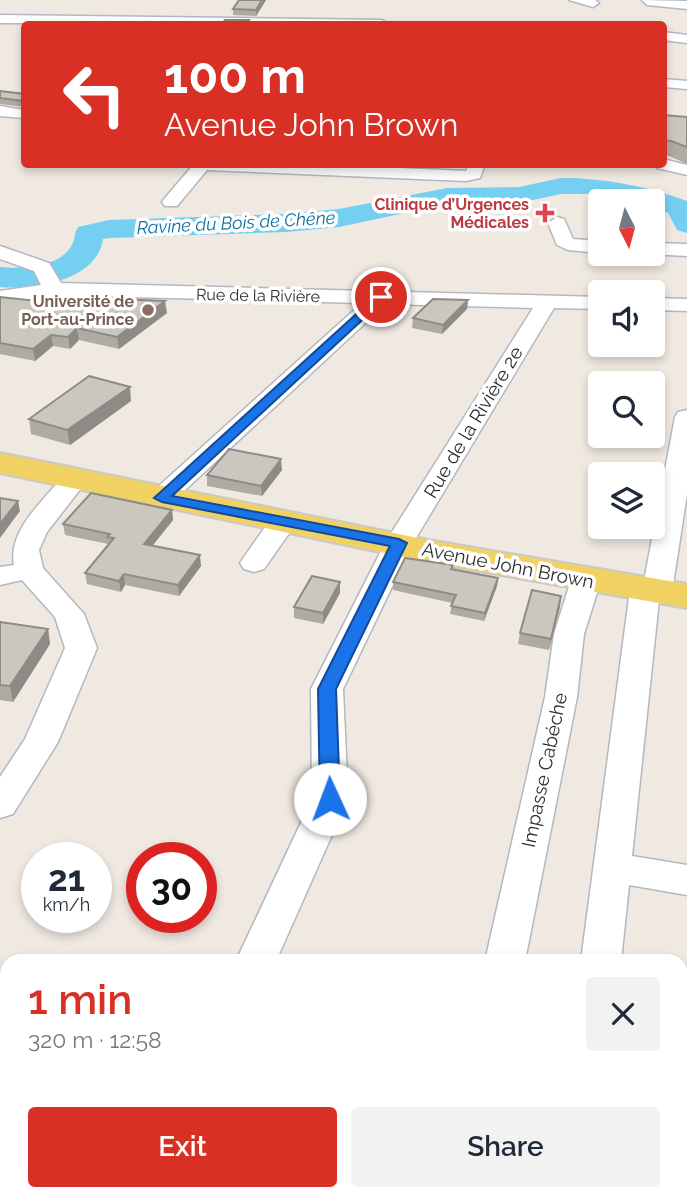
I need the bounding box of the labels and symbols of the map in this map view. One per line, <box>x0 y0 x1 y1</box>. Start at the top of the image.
north arrow <box>588 189 665 266</box>
place label: Clinique d’Urgences Médicales <box>374 195 529 232</box>
marker: Clinique d’Urgences Médicales <box>535 203 555 223</box>
water label: Ravine du Bois de Chêne <box>136 207 336 238</box>
pin <box>351 267 411 327</box>
street label: Rue de la Rivière <box>196 285 320 306</box>
place label: Université de Port-au-Prince <box>21 292 134 329</box>
marker: Université de Port-au-Prince <box>140 302 156 318</box>
street label: Rue de la Rivière 2e <box>419 342 527 502</box>
street label: Avenue John Brown <box>420 538 596 592</box>
street label: Impasse Cabéche <box>517 691 571 849</box>
position arrow <box>293 762 367 836</box>
speed limit sign: 30 <box>126 842 217 933</box>

